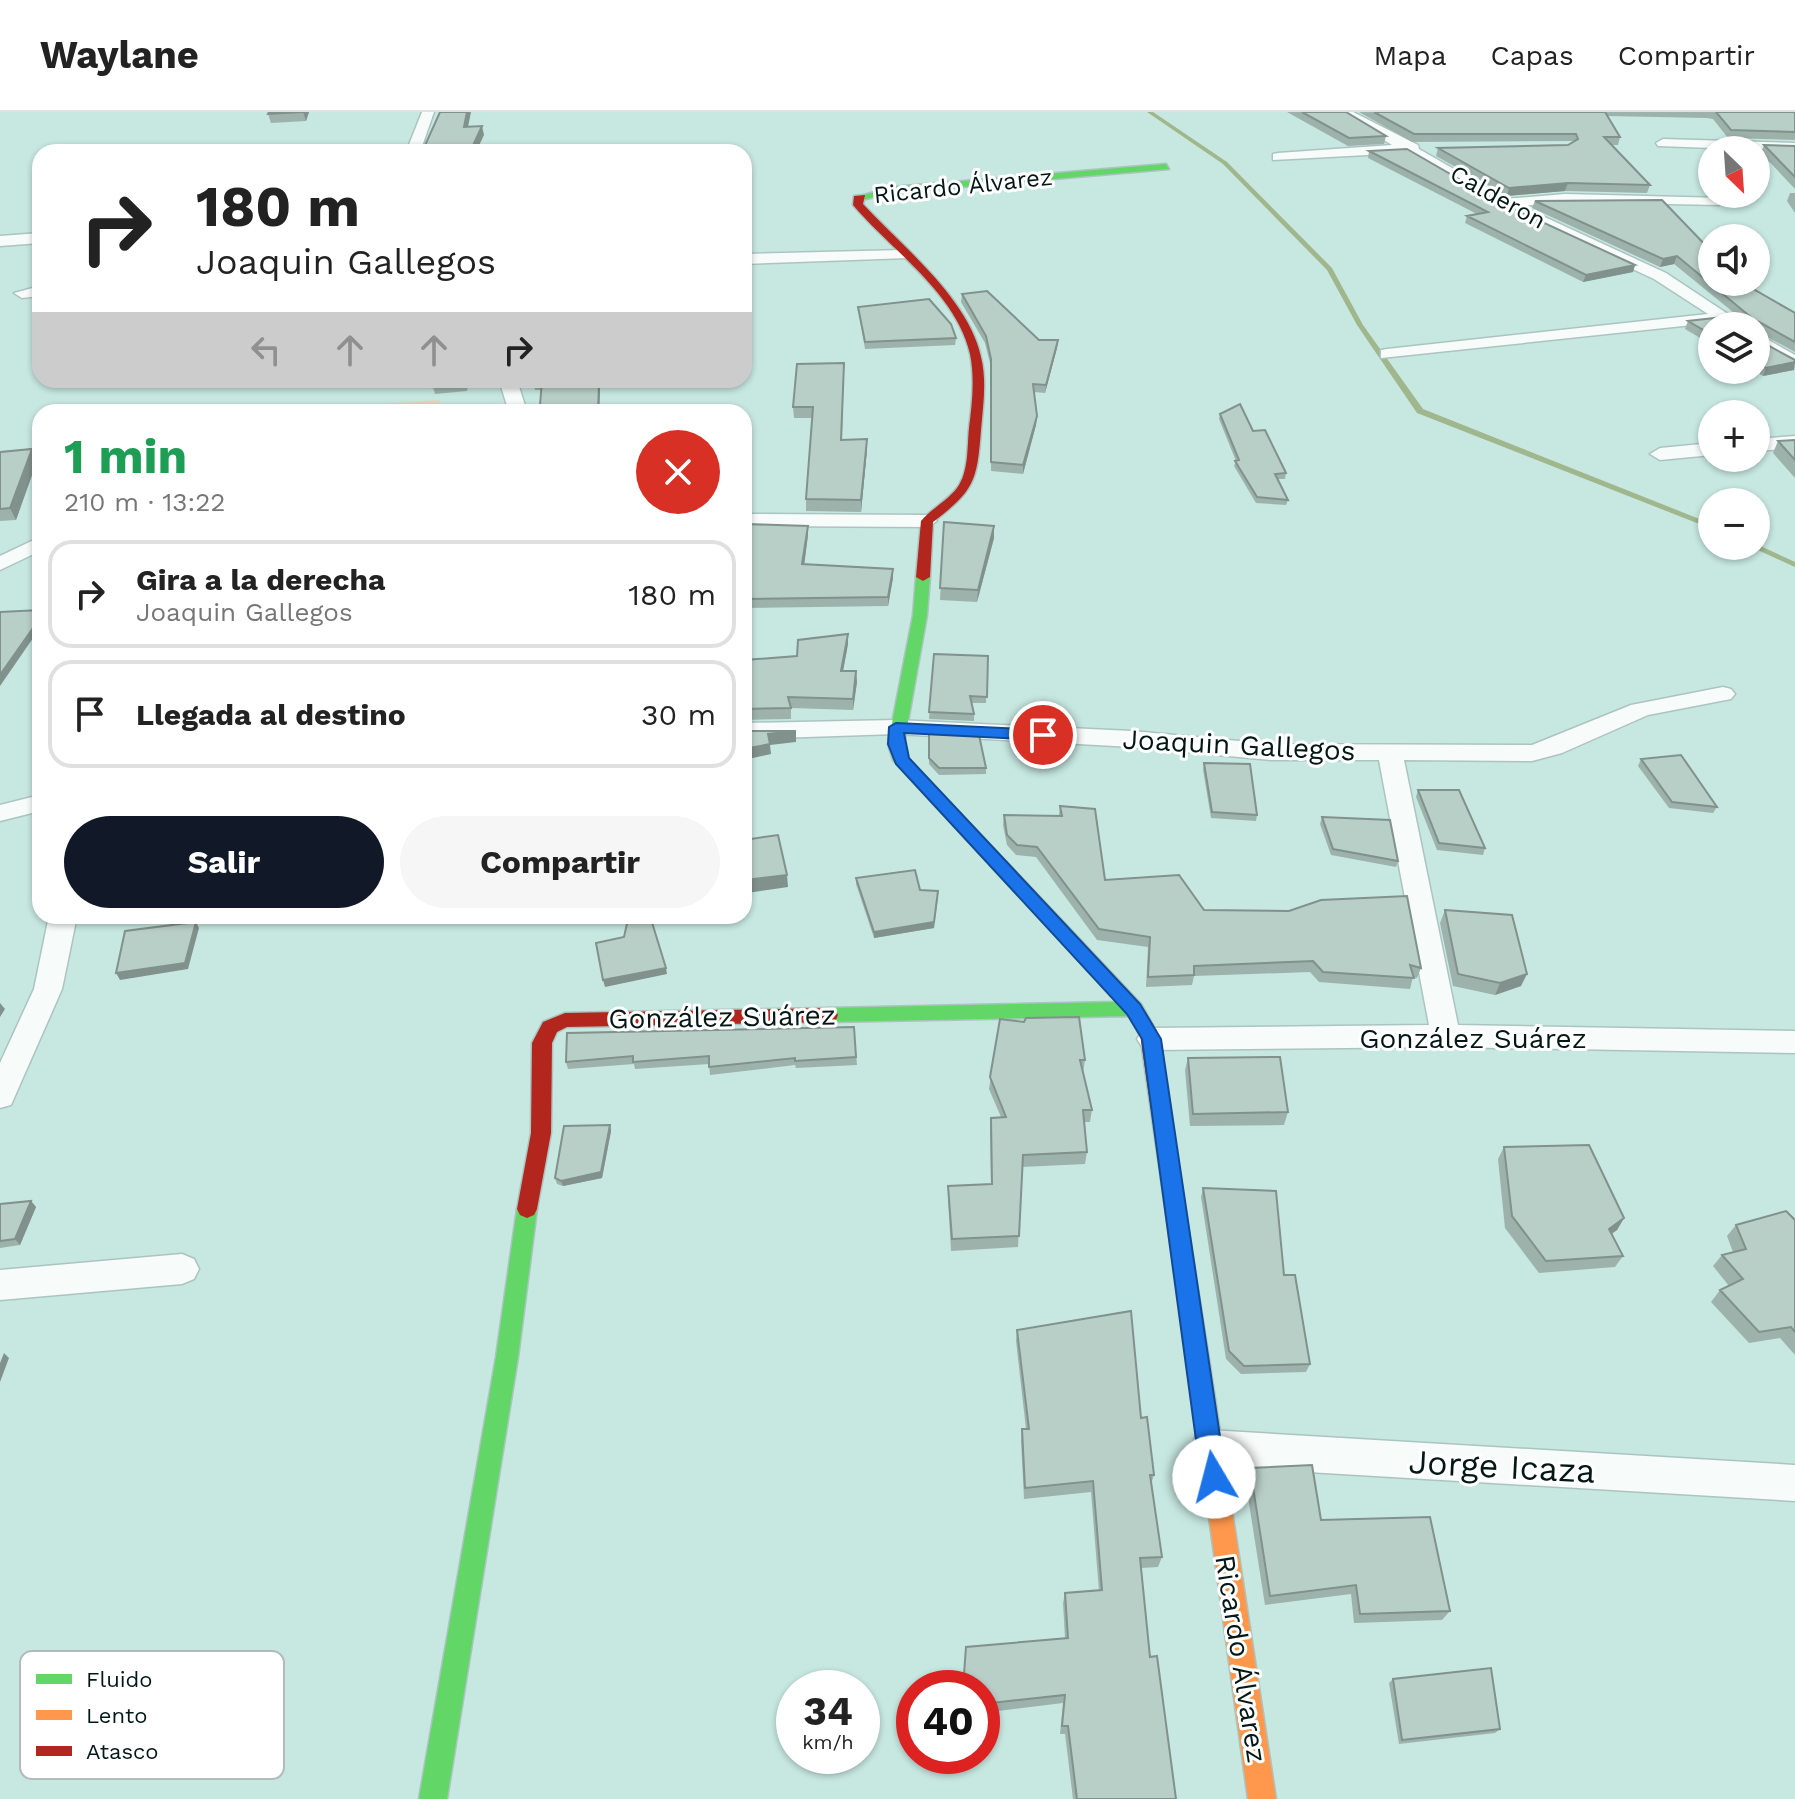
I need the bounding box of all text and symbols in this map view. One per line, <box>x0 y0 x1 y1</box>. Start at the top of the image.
text: Waylane <box>40 33 199 77</box>
text: Mapa <box>1373 39 1446 72</box>
text: Capas <box>1490 39 1574 72</box>
text: Compartir <box>1618 39 1755 72</box>
north arrow <box>1698 136 1770 208</box>
map controls <box>1698 136 1770 560</box>
street label: Calderon <box>1445 159 1551 235</box>
street label: Ricardo Álvarez <box>872 163 1054 209</box>
text: 180 m <box>196 174 360 240</box>
icon: right <box>64 176 168 280</box>
button: sound <box>1698 224 1770 296</box>
text: Joaquin Gallegos <box>196 241 496 283</box>
button: layers <box>1698 312 1770 384</box>
icon: left <box>244 328 288 372</box>
icon: ahead <box>328 328 372 372</box>
icon: ahead <box>412 328 456 372</box>
icon: right <box>496 328 540 372</box>
button: + <box>1698 400 1770 472</box>
text: 1 min <box>64 428 187 485</box>
button: close <box>636 430 720 514</box>
text: 210 m · 13:22 <box>64 487 226 517</box>
button: − <box>1698 488 1770 560</box>
text: Gira a la derecha <box>136 562 385 597</box>
icon: right <box>68 572 112 616</box>
text: 180 m <box>628 577 716 612</box>
text: Joaquin Gallegos <box>136 597 353 627</box>
icon: arrive <box>68 692 112 736</box>
text: Llegada al destino <box>136 697 406 732</box>
text: 30 m <box>641 697 716 732</box>
pin <box>1009 701 1077 769</box>
icon: arrive <box>1021 713 1065 757</box>
street label: Joaquin Gallegos <box>1122 722 1356 768</box>
button: Salir <box>64 816 384 908</box>
button: Compartir <box>400 816 720 908</box>
street label: González Suárez <box>608 999 836 1035</box>
street label: González Suárez <box>1359 1022 1587 1055</box>
position arrow <box>1172 1435 1256 1519</box>
street label: Jorge Icaza <box>1407 1441 1597 1491</box>
street label: Ricardo Álvarez <box>1208 1553 1274 1765</box>
legend <box>20 1651 284 1779</box>
text: Fluido <box>86 1667 153 1692</box>
speed limit sign: 40 <box>896 1670 1000 1774</box>
text: 34 <box>803 1688 853 1735</box>
text: Lento <box>86 1703 147 1728</box>
text: km/h <box>802 1730 854 1754</box>
text: Atasco <box>86 1739 159 1764</box>

